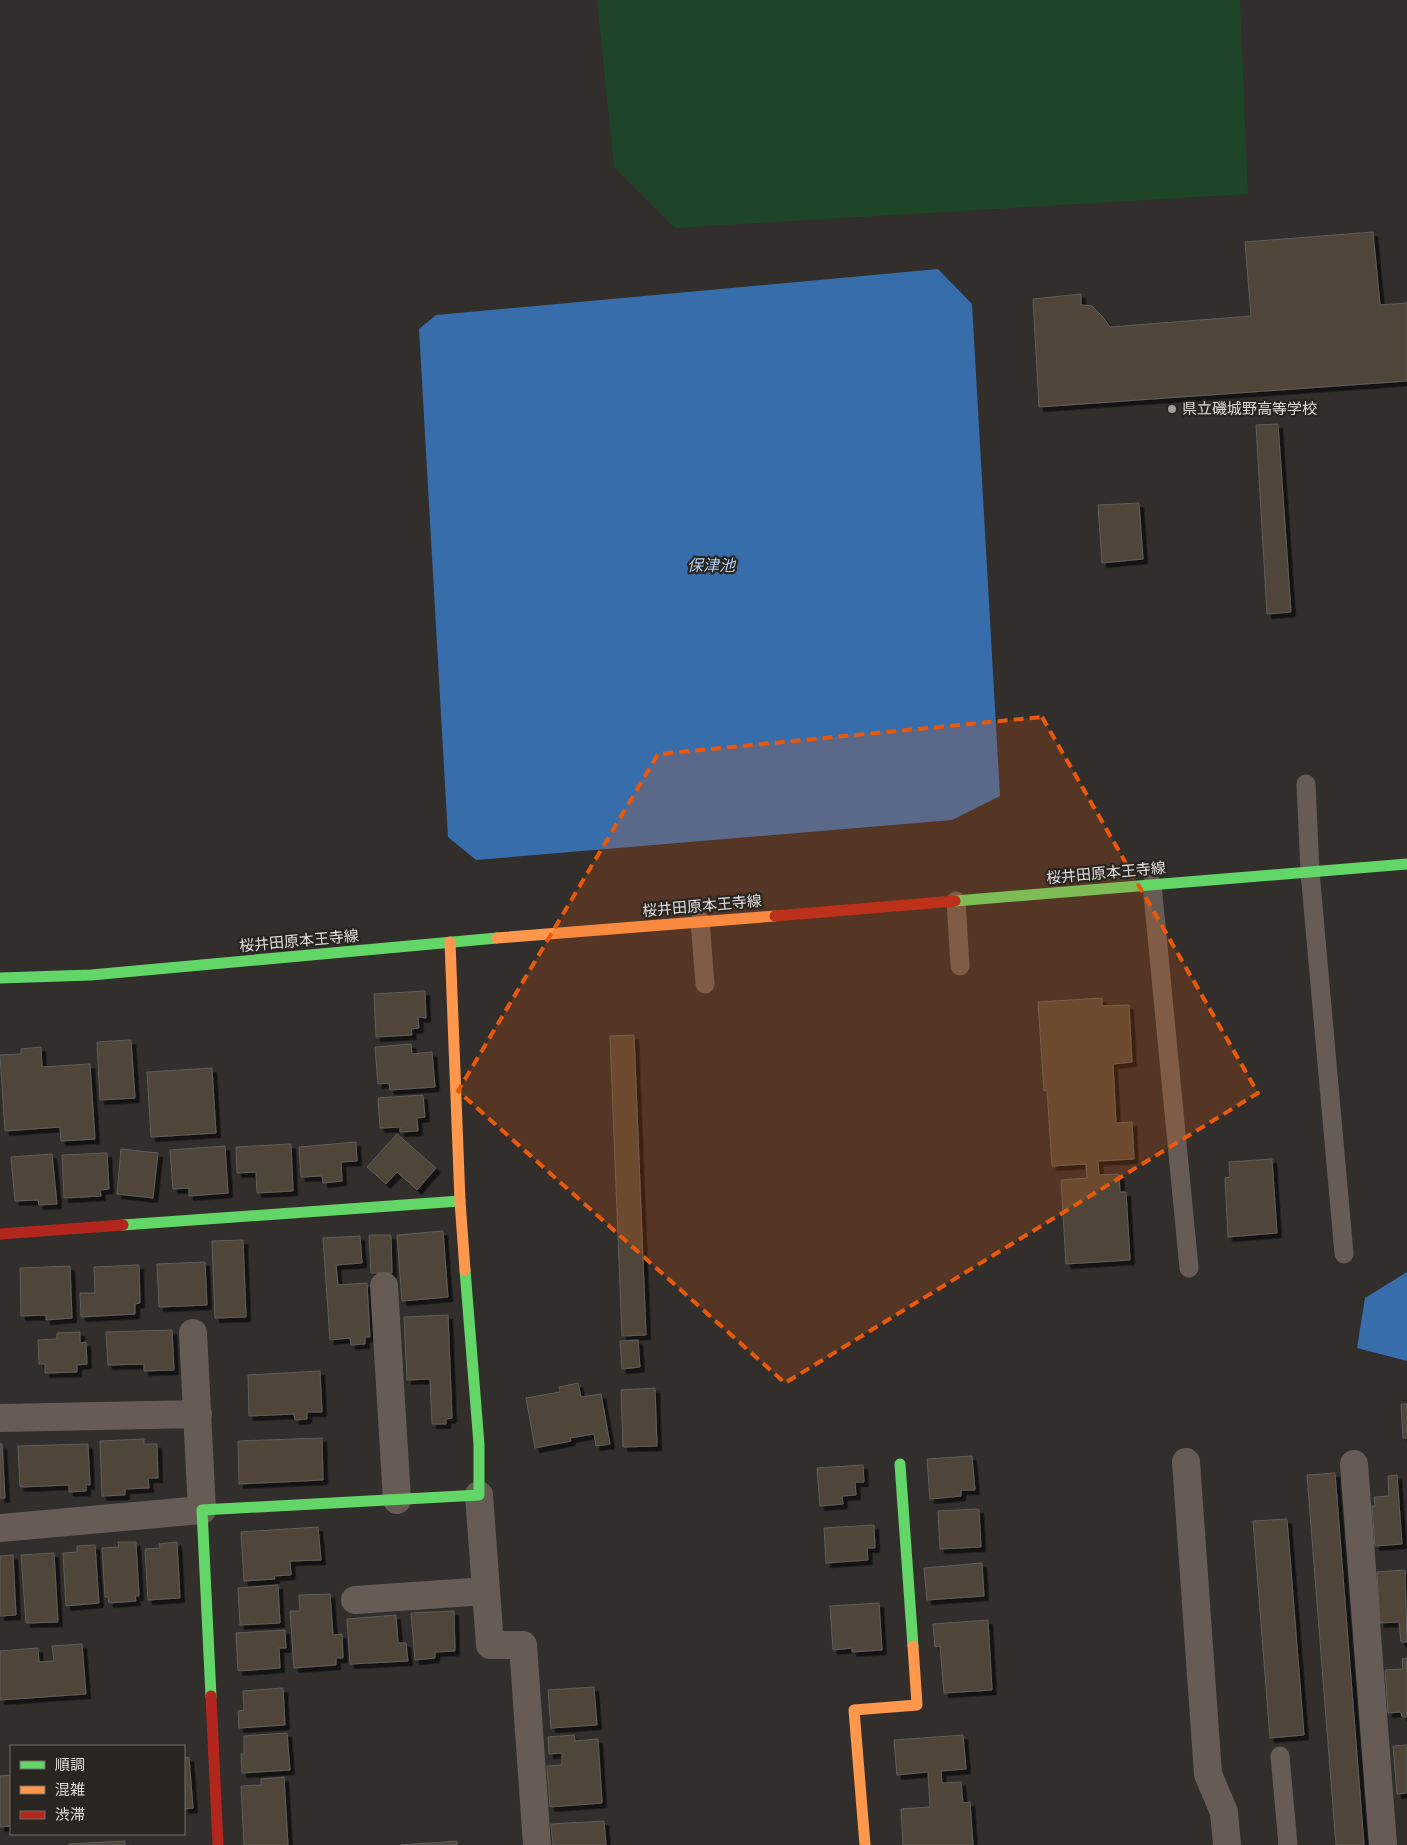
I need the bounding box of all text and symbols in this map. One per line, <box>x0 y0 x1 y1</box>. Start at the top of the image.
place label: 県立磯城野高等学校 <box>1182 400 1317 418</box>
marker: 県立磯城野高等学校 <box>1166 403 1178 415</box>
water label: 保津池 <box>687 556 737 576</box>
street label: 桜井田原本王寺線 <box>1045 859 1167 887</box>
street label: 桜井田原本王寺線 <box>641 892 763 920</box>
street label: 桜井田原本王寺線 <box>238 927 360 955</box>
legend <box>10 1745 185 1835</box>
text: 順調 <box>55 1756 85 1774</box>
text: 混雑 <box>55 1781 85 1799</box>
text: 渋滞 <box>55 1806 85 1824</box>

